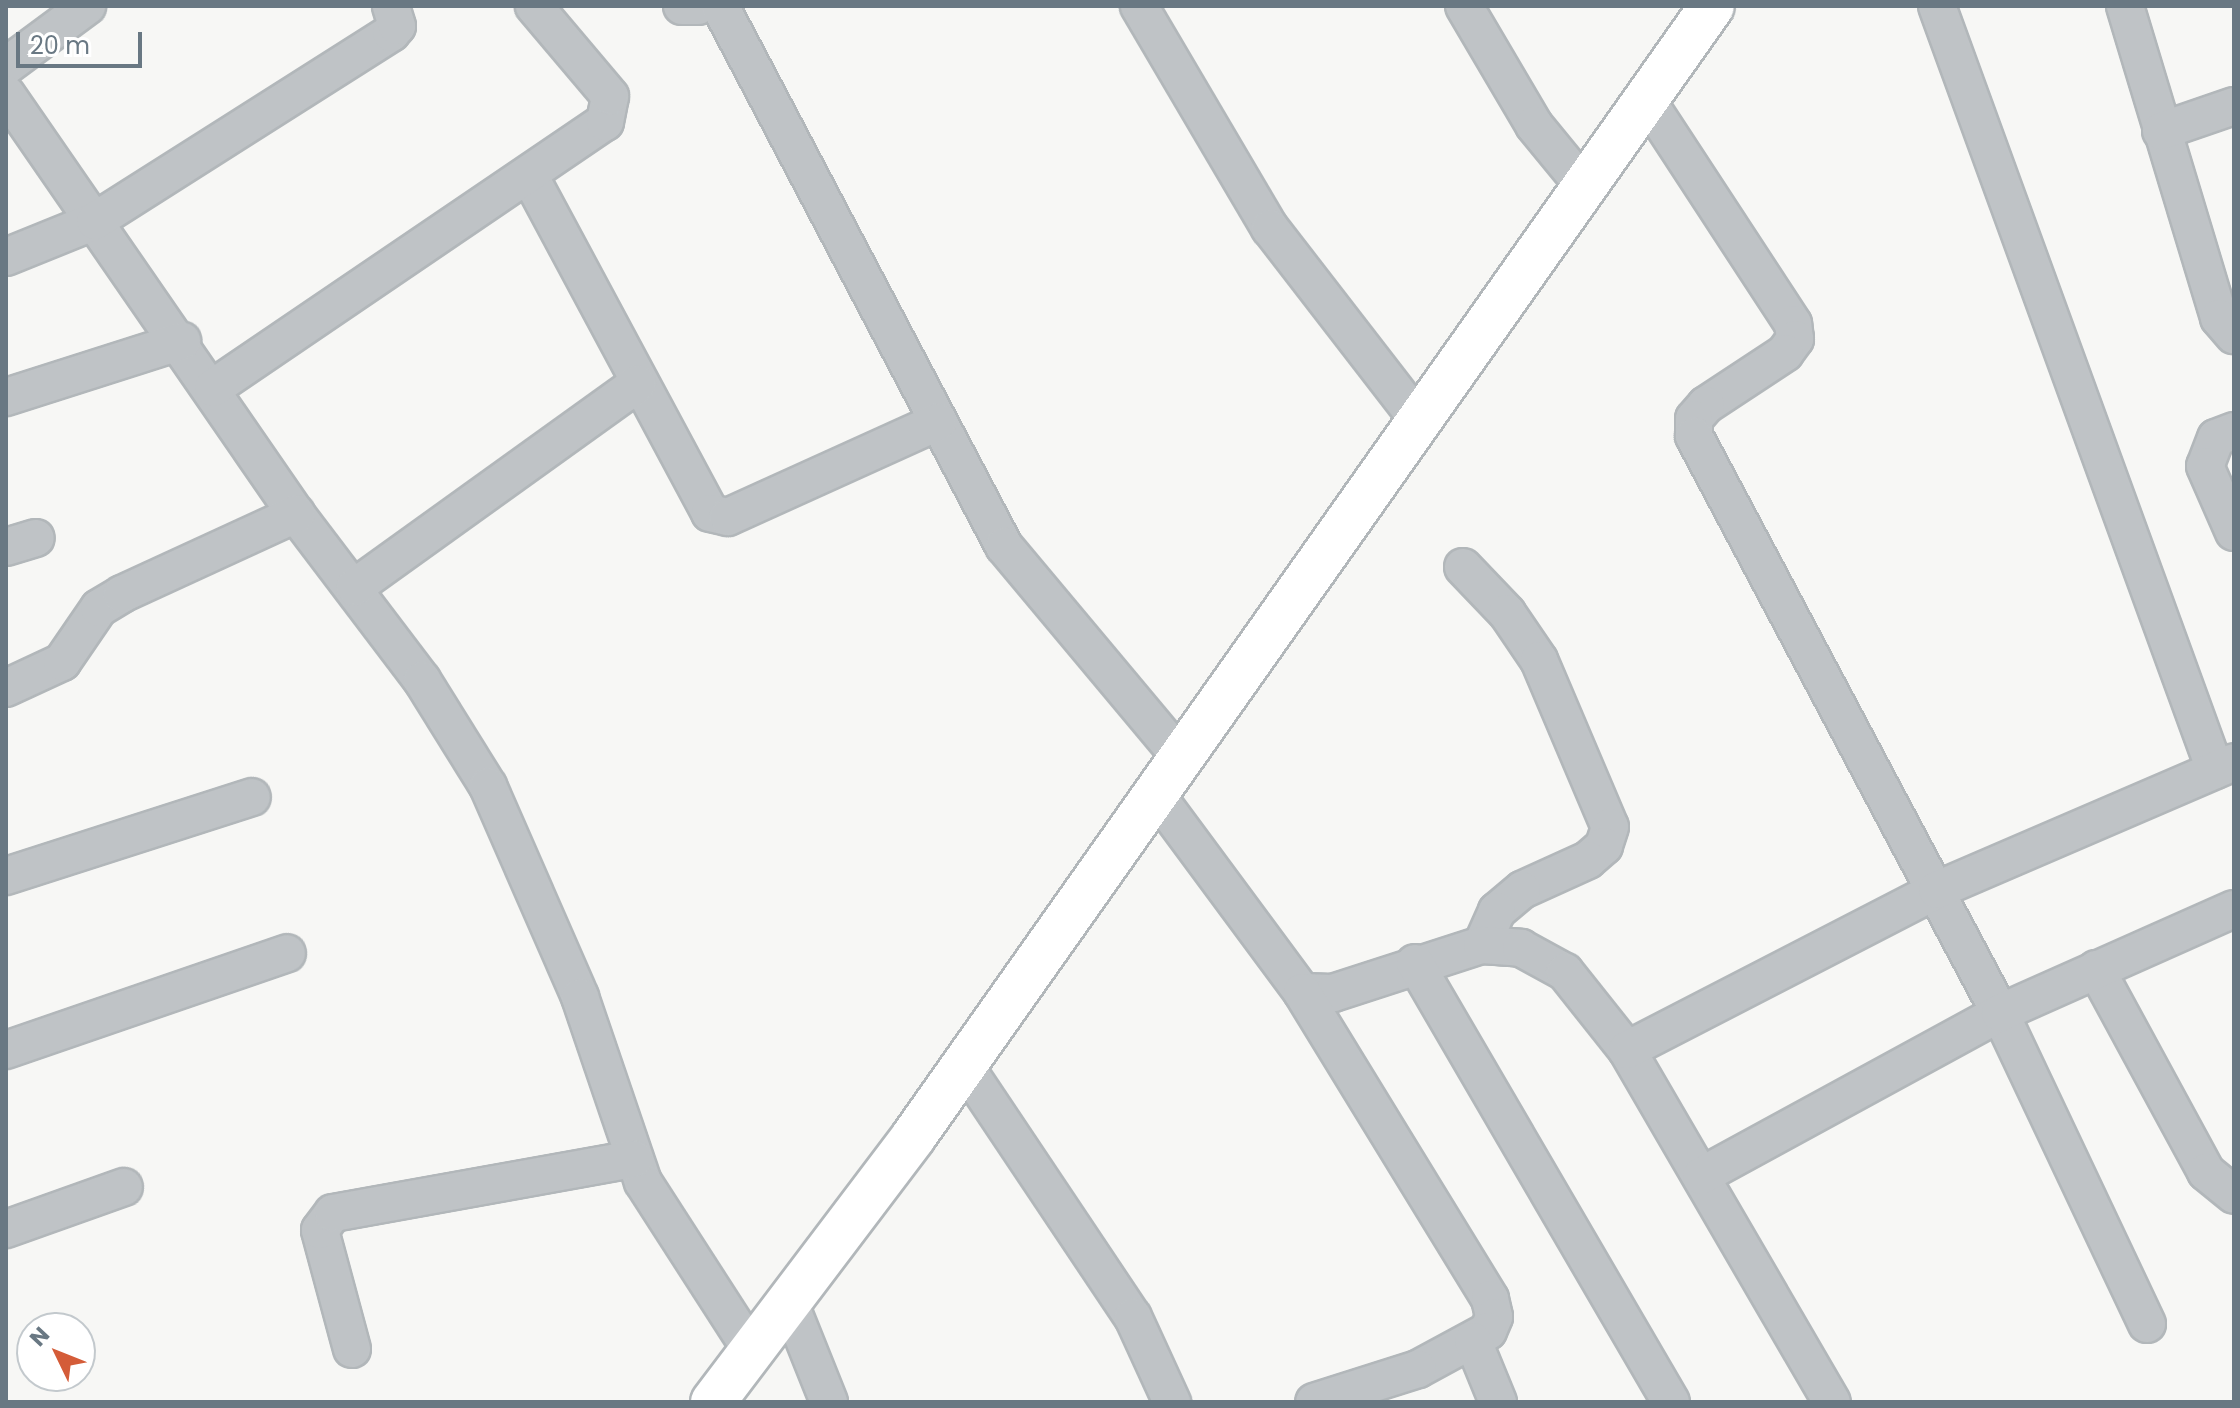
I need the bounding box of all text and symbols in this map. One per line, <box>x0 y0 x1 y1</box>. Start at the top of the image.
scale bar <box>20 16 146 66</box>
text: 20 m <box>30 29 90 62</box>
north arrow <box>16 1312 96 1392</box>
text: N <box>23 1320 57 1353</box>

